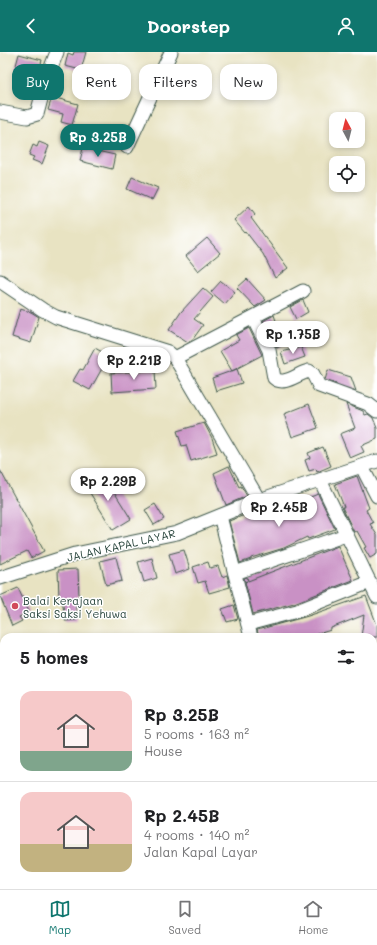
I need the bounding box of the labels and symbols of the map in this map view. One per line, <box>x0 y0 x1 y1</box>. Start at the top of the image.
north arrow <box>329 112 365 148</box>
pin: Rp 3.25B <box>57 124 139 158</box>
pin: Rp 1.75B <box>252 321 334 355</box>
pin: Rp 2.21B <box>93 347 175 381</box>
pin: Rp 2.29B <box>67 468 149 502</box>
pin: Rp 2.45B <box>238 494 320 528</box>
street label: JALAN KAPAL LAYAR <box>65 525 177 565</box>
place label: Balai Kerajaan Saksi Saksi Yehuwa <box>23 593 127 621</box>
marker: Balai Kerajaan Saksi Saksi Yehuwa <box>10 601 20 611</box>

